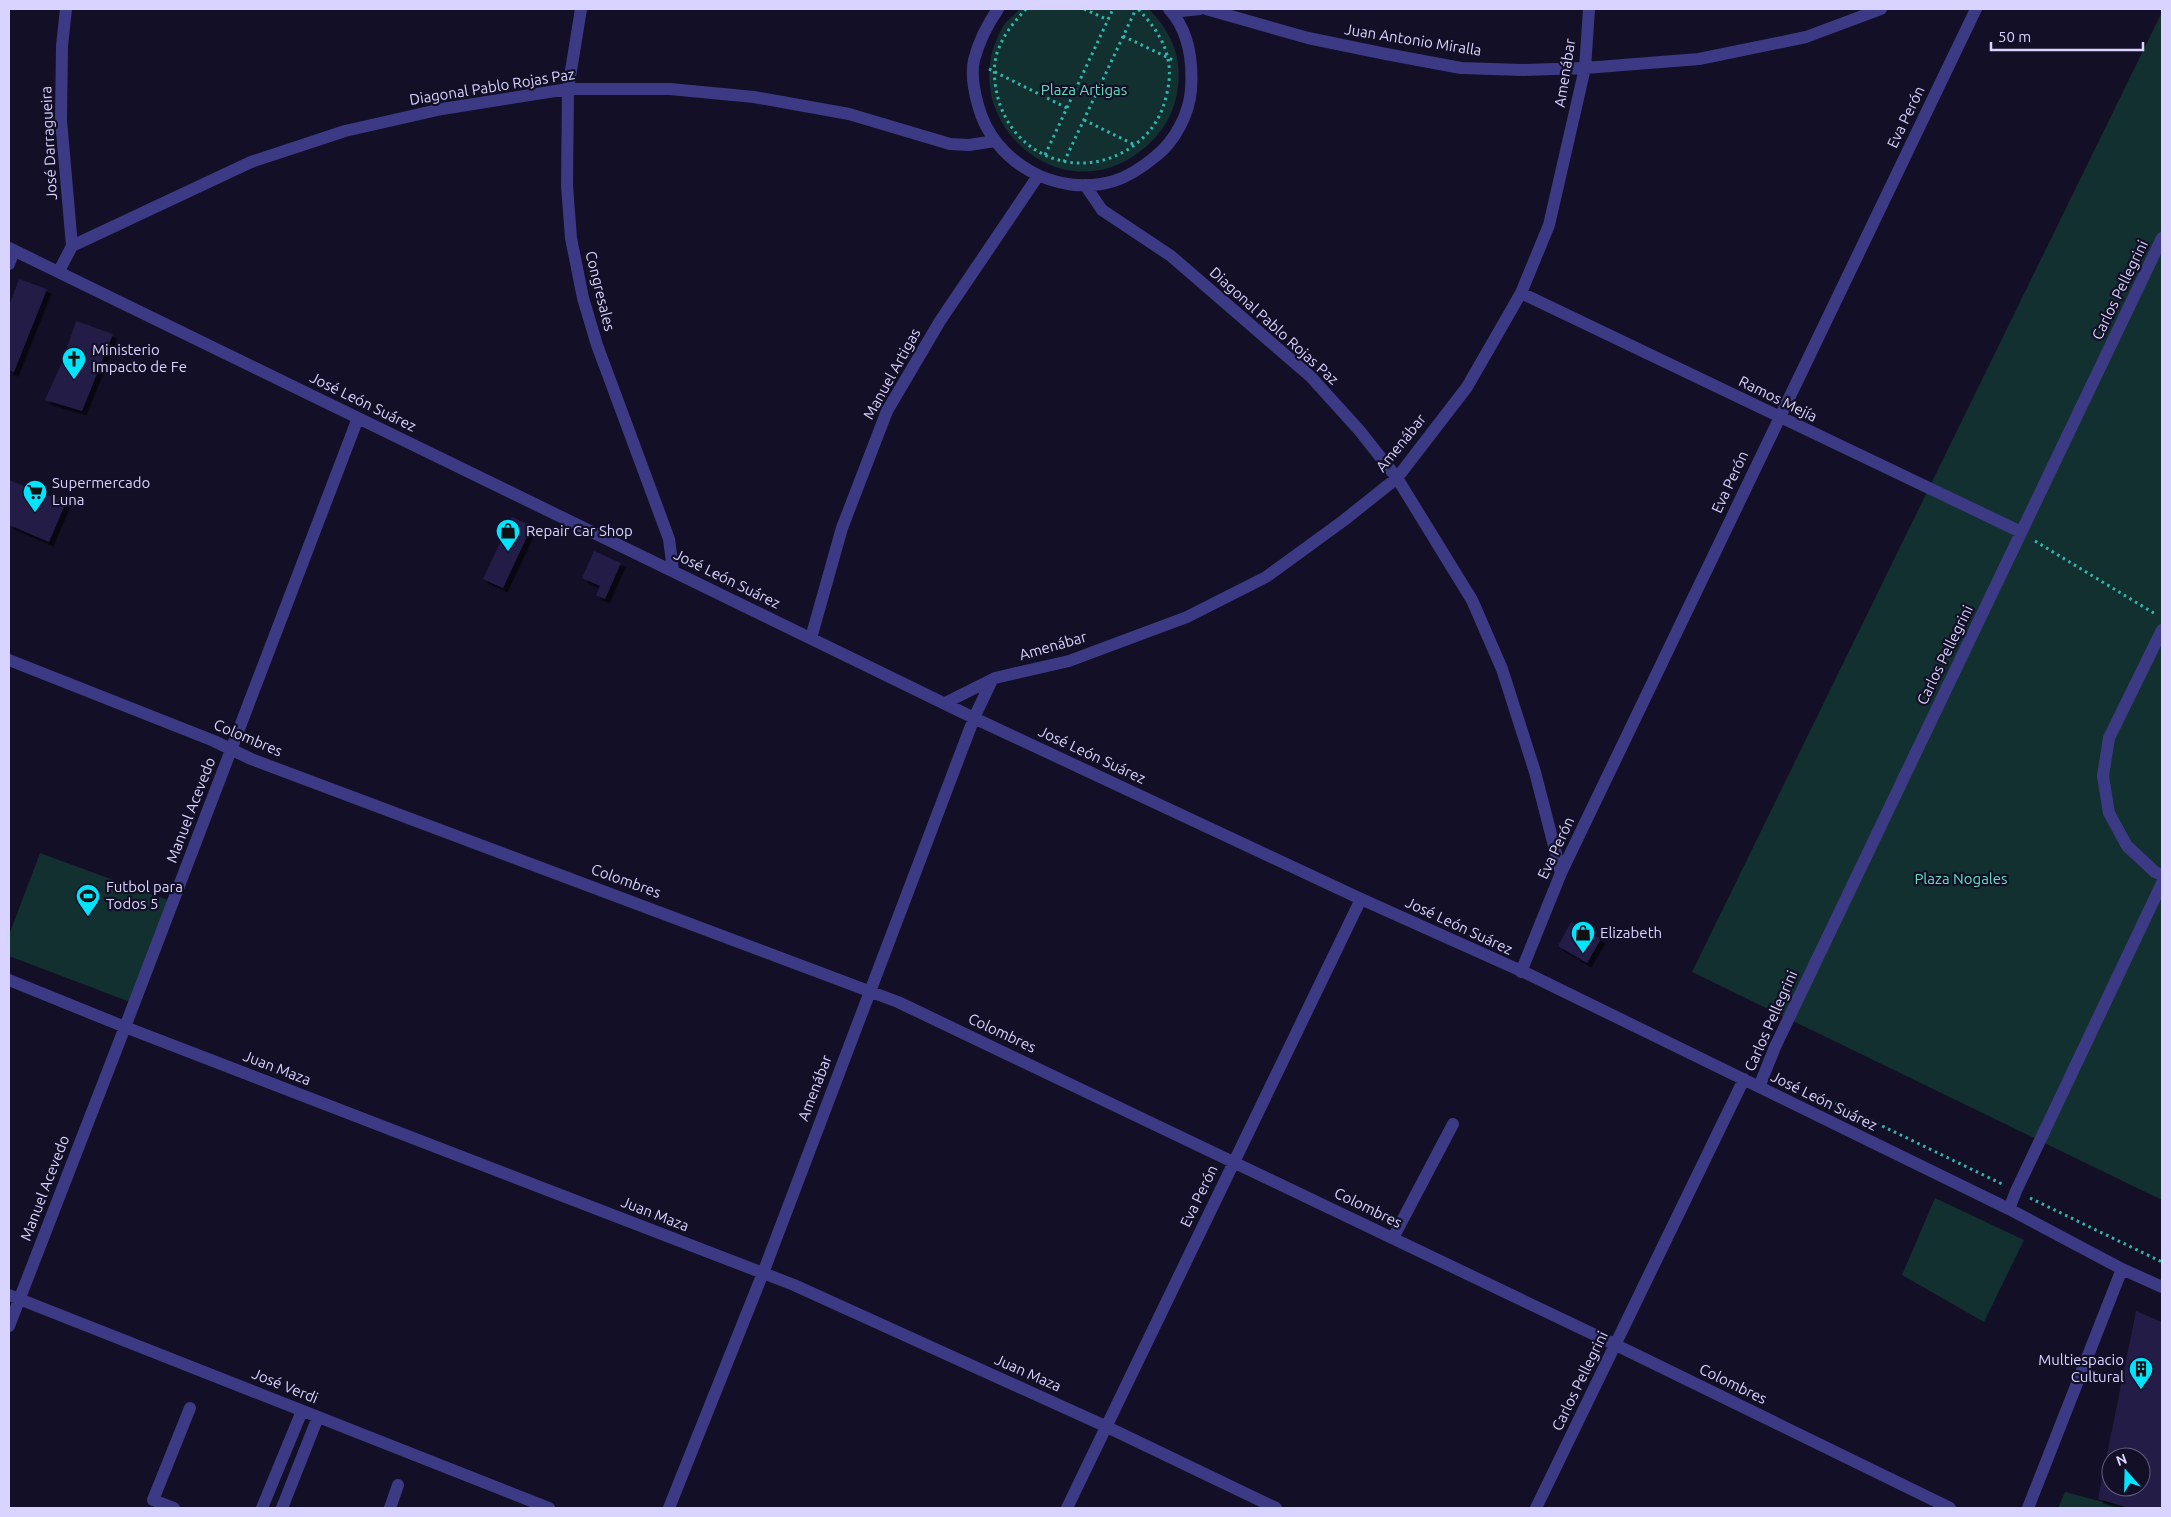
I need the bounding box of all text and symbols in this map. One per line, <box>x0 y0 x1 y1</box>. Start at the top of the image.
street label: Juan Antonio Miralla <box>1343 20 1483 59</box>
scale bar <box>1991 20 2144 52</box>
text: 50 m <box>1998 28 2031 45</box>
street label: Amenábar <box>1551 37 1578 109</box>
street label: Diagonal Pablo Rojas Paz <box>408 65 576 108</box>
park label: Plaza Artigas <box>1041 81 1127 98</box>
street label: Eva Perón <box>1883 83 1928 150</box>
street label: José Darragueira <box>37 86 60 201</box>
street label: Carlos Pellegrini <box>2088 237 2151 342</box>
street label: Congresales <box>582 249 619 333</box>
street label: Diagonal Pablo Rojas Paz <box>1206 263 1342 388</box>
street label: Manuel Artigas <box>860 325 924 422</box>
place label: Ministerio Impacto de Fe <box>92 341 187 375</box>
church icon: Ministerio Impacto de Fe <box>61 346 87 380</box>
street label: José León Suárez <box>307 368 419 435</box>
street label: Ramos Mejía <box>1736 372 1820 425</box>
street label: Amenábar <box>1372 410 1429 475</box>
street label: Eva Perón <box>1708 448 1751 516</box>
place label: Supermercado Luna <box>52 474 150 508</box>
supermarket icon: Supermercado Luna <box>22 479 48 513</box>
shop icon: Repair Car Shop <box>495 518 521 552</box>
place label: Repair Car Shop <box>526 522 633 539</box>
street label: José León Suárez <box>671 545 783 612</box>
street label: Carlos Pellegrini <box>1913 602 1976 707</box>
street label: Amenábar <box>1017 628 1089 663</box>
street label: Colombres <box>211 715 285 760</box>
street label: José León Suárez <box>1036 722 1148 787</box>
street label: Manuel Acevedo <box>163 755 218 865</box>
street label: Eva Perón <box>1534 814 1577 882</box>
street label: Colombres <box>589 860 663 901</box>
park label: Plaza Nogales <box>1914 870 2008 887</box>
place label: Futbol para Todos 5 <box>106 878 183 912</box>
sports icon: Futbol para Todos 5 <box>75 883 101 917</box>
street label: José León Suárez <box>1403 893 1515 958</box>
shop icon: Elizabeth <box>1570 920 1596 954</box>
place label: Elizabeth <box>1600 924 1662 941</box>
street label: Carlos Pellegrini <box>1741 968 1800 1074</box>
street label: Colombres <box>966 1009 1039 1056</box>
street label: Juan Maza <box>241 1047 313 1088</box>
street label: Amenábar <box>794 1052 835 1123</box>
street label: José León Suárez <box>1768 1067 1880 1134</box>
street label: Manuel Acevedo <box>17 1133 72 1243</box>
street label: Eva Perón <box>1176 1162 1221 1229</box>
street label: Colombres <box>1332 1184 1405 1231</box>
street label: Juan Maza <box>619 1193 691 1234</box>
street label: Carlos Pellegrini <box>1548 1328 1611 1433</box>
street label: Juan Maza <box>992 1350 1064 1395</box>
place label: Multiespacio Cultural <box>2038 1351 2124 1385</box>
building icon: Multiespacio Cultural <box>2128 1356 2154 1390</box>
street label: Colombres <box>1697 1360 1770 1407</box>
street label: José Verdi <box>250 1365 321 1406</box>
north arrow <box>2101 1447 2151 1497</box>
text: N <box>2114 1450 2129 1469</box>

